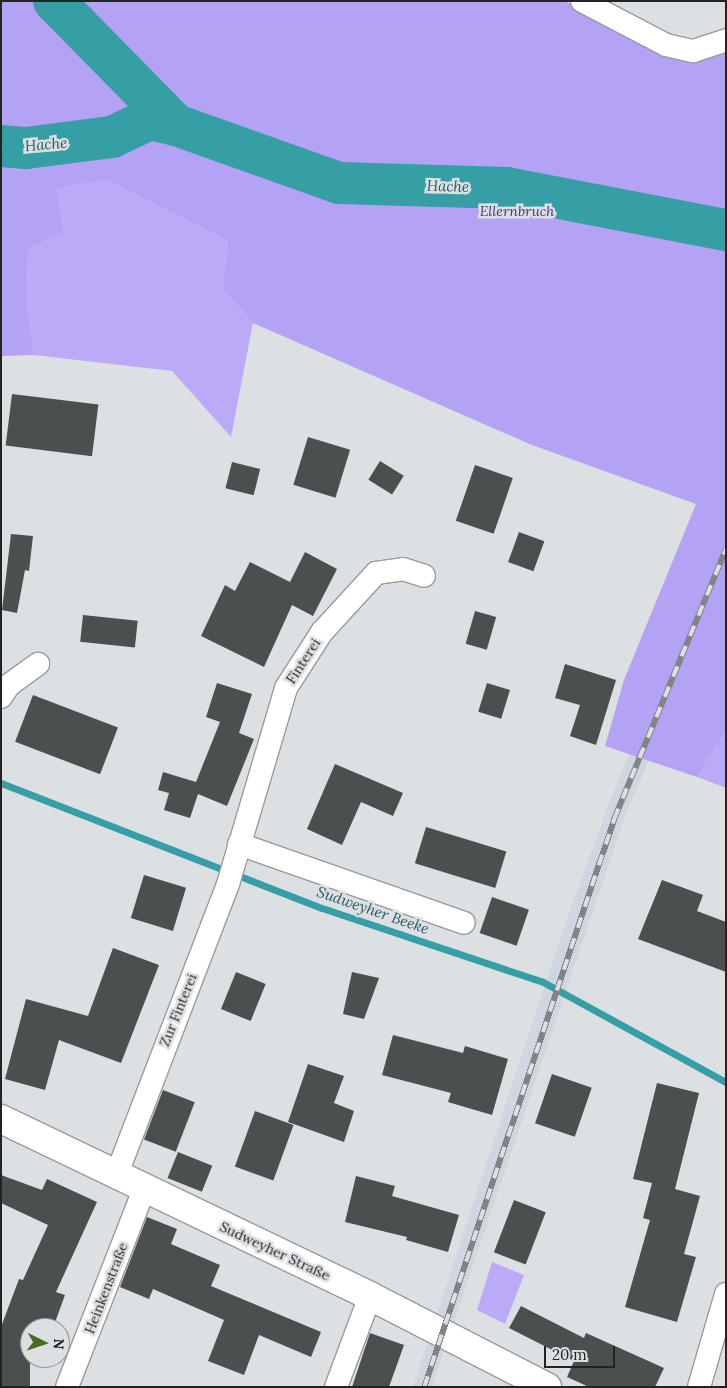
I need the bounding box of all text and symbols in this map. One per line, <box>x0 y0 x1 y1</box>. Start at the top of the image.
water label: Hache <box>24 133 68 155</box>
water label: Hache <box>426 176 470 196</box>
park label: Ellernbruch <box>480 203 554 219</box>
street label: Finterei <box>282 635 324 687</box>
water label: Sudweyher Beeke <box>314 882 432 938</box>
street label: Zur Finterei <box>156 971 200 1049</box>
street label: Sudweyher Straße <box>217 1218 333 1284</box>
street label: Heinkenstraße <box>81 1240 131 1336</box>
north arrow <box>20 1318 70 1368</box>
scale bar <box>547 1336 618 1368</box>
text: N <box>50 1338 68 1350</box>
text: 20 m <box>552 1345 587 1364</box>

